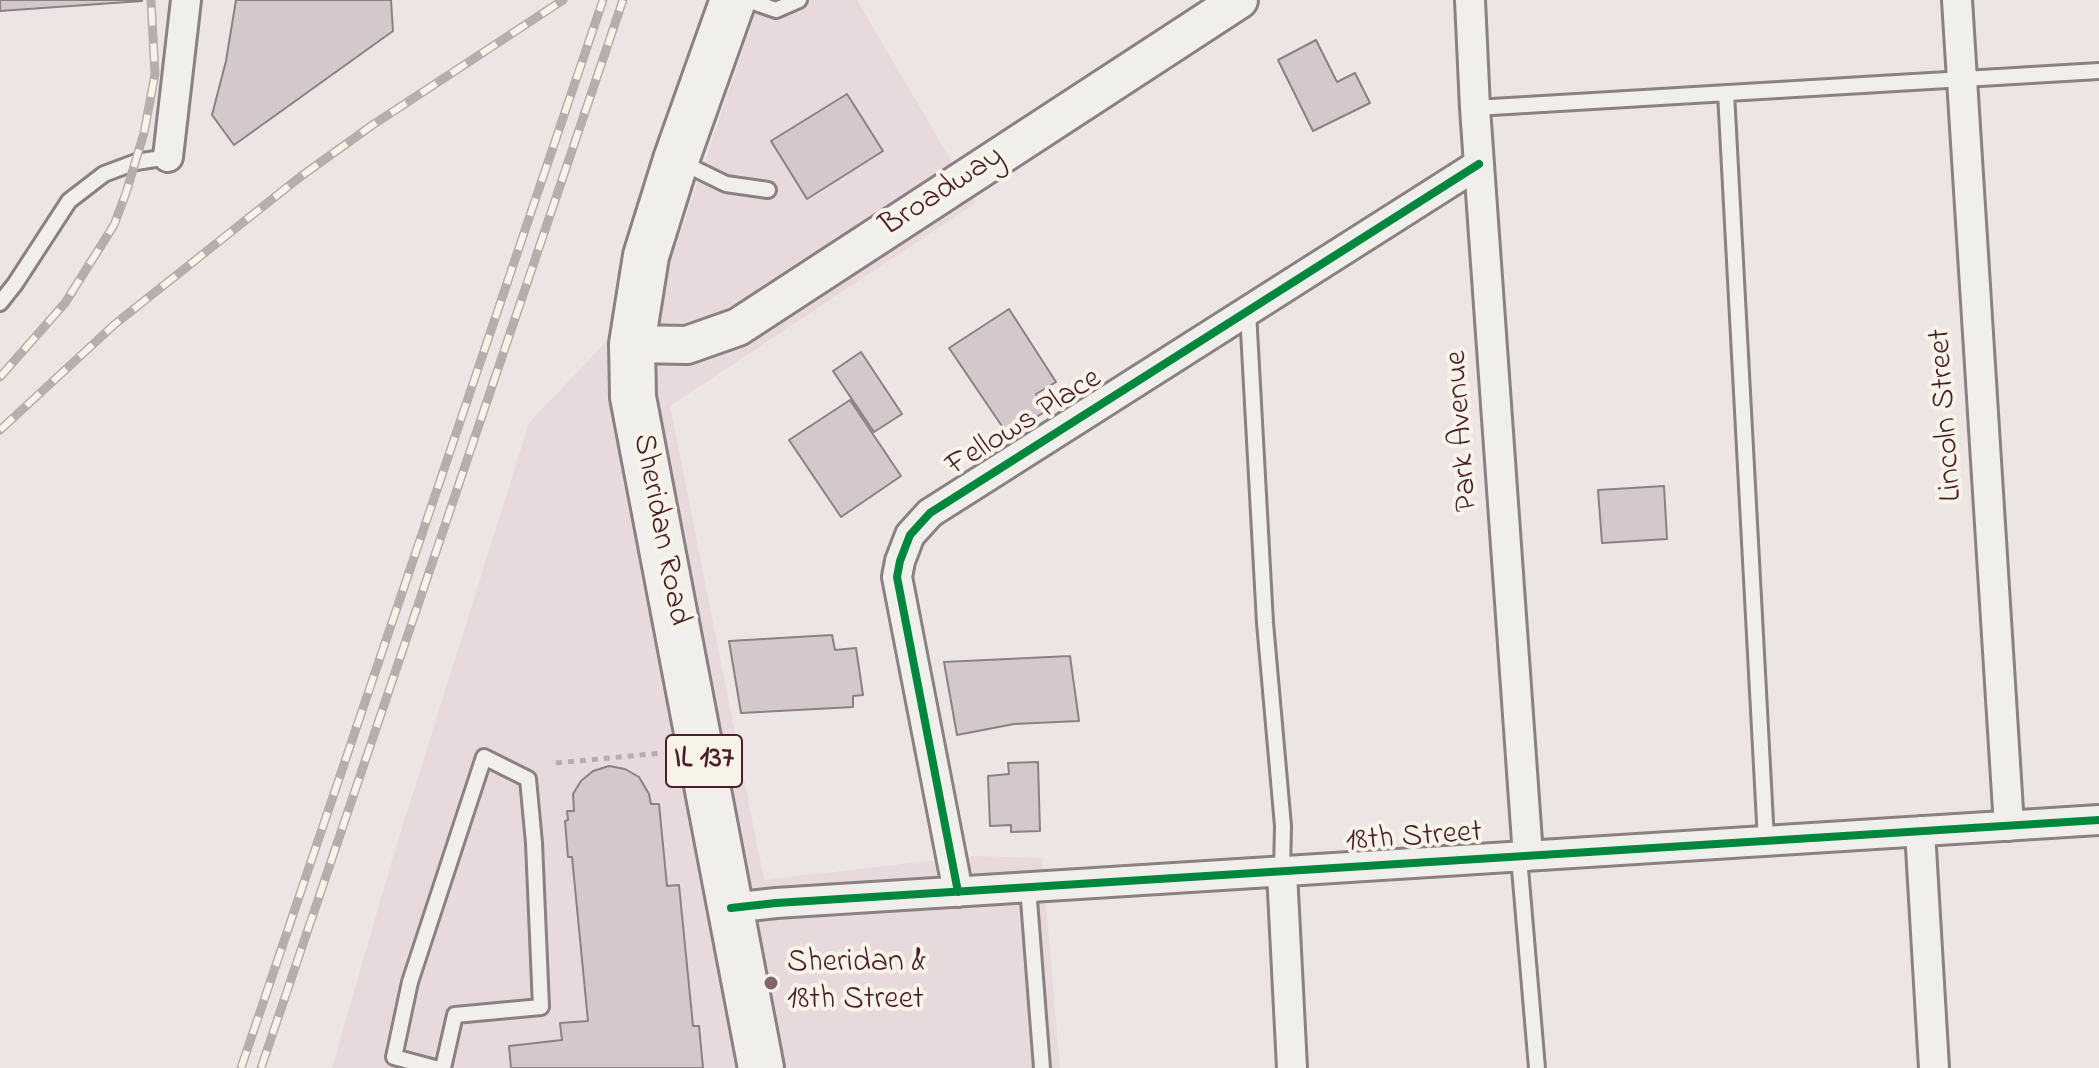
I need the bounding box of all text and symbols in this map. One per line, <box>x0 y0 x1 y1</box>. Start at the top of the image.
street label: Broadway <box>874 139 1012 247</box>
street label: Lincoln Street <box>1923 327 1973 503</box>
street label: Park Avenue <box>1439 349 1489 513</box>
street label: Fellows Place <box>940 361 1110 487</box>
street label: Sheridan Road <box>622 431 696 629</box>
road number: IL 137 <box>666 735 742 787</box>
street label: 18th Street <box>1344 815 1484 863</box>
place label: Sheridan & 18th Street <box>787 946 926 1021</box>
marker: Sheridan & 18th Street <box>762 974 780 992</box>

